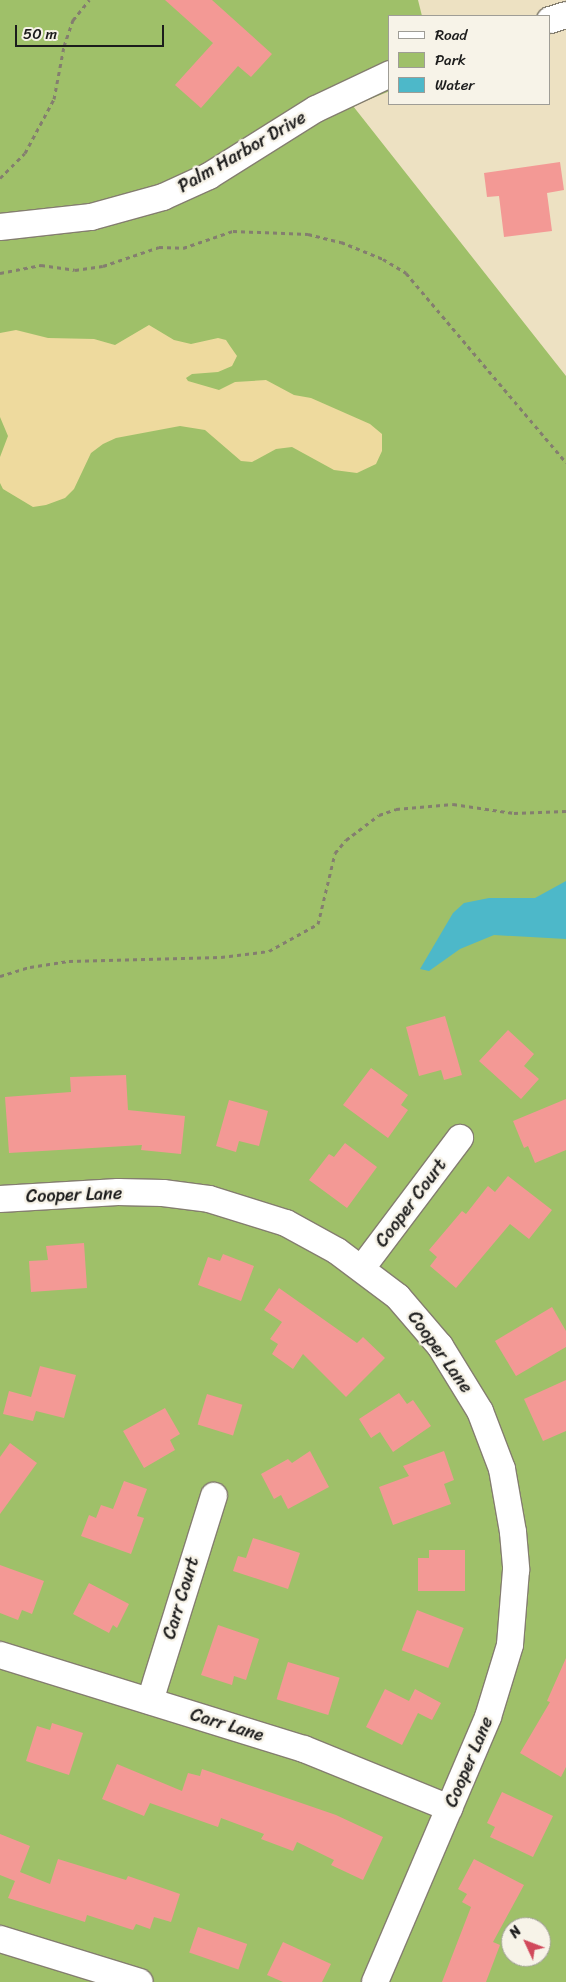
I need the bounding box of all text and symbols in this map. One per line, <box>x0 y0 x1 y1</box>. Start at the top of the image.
scale bar <box>18 15 166 47</box>
legend <box>388 15 551 105</box>
text: 50 m <box>23 21 57 47</box>
text: Road <box>435 22 467 48</box>
text: Park <box>435 47 466 73</box>
text: Water <box>435 72 475 98</box>
street label: Palm Harbor Drive <box>174 107 310 197</box>
street label: Cooper Court <box>371 1155 451 1251</box>
street label: Cooper Lane <box>26 1183 122 1207</box>
street label: Cooper Lane <box>403 1307 477 1397</box>
street label: Carr Court <box>158 1554 204 1642</box>
street label: Carr Lane <box>187 1704 267 1746</box>
street label: Cooper Lane <box>440 1714 498 1810</box>
north arrow <box>501 1917 551 1967</box>
text: N <box>503 1920 528 1944</box>

